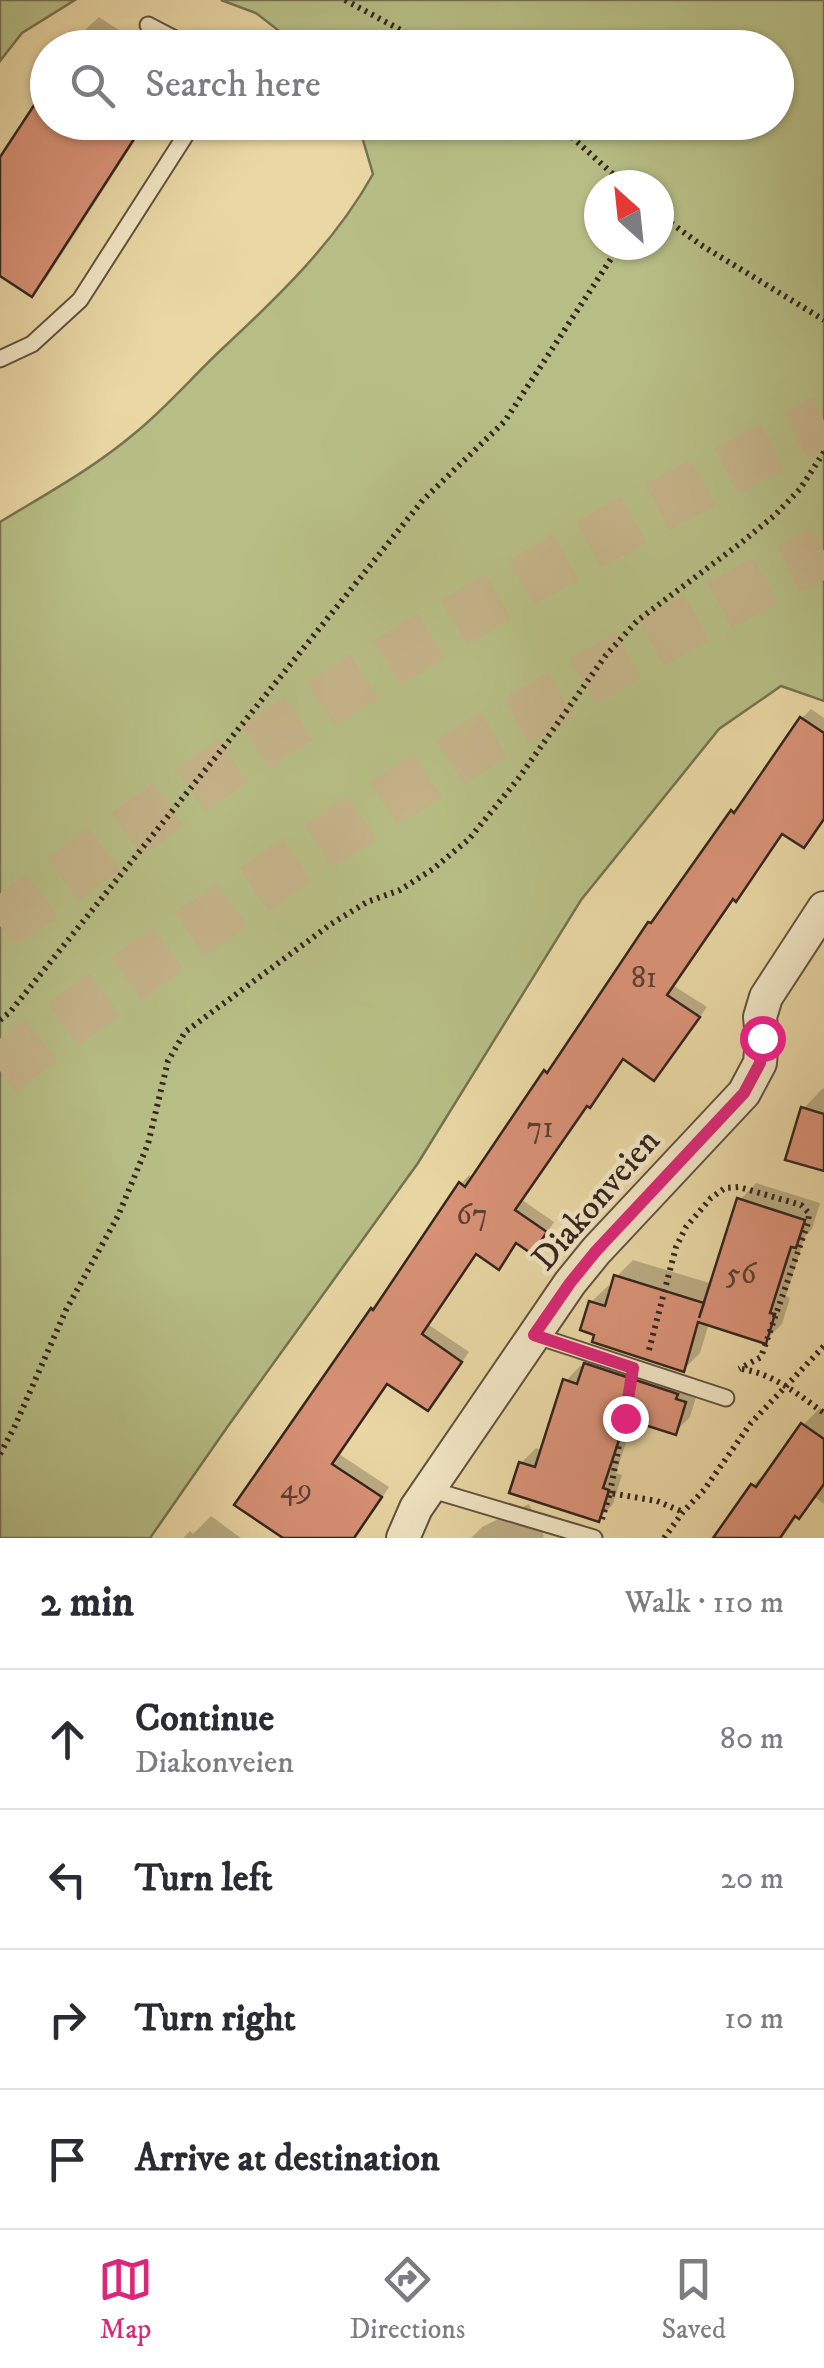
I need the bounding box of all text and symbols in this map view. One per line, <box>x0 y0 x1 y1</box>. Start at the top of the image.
search box <box>30 30 794 140</box>
icon: search <box>65 58 120 113</box>
text: Search here <box>145 61 321 109</box>
north arrow <box>584 170 674 260</box>
house number: 81 <box>631 960 657 997</box>
route start <box>740 1016 786 1062</box>
house number: 71 <box>527 1110 553 1147</box>
street label: Diakonveien <box>523 1120 670 1280</box>
house number: 67 <box>456 1197 488 1234</box>
house number: 56 <box>726 1256 758 1293</box>
route end <box>603 1396 649 1442</box>
house number: 49 <box>280 1471 312 1508</box>
text: 2 min <box>40 1577 134 1629</box>
text: Walk · 110 m <box>625 1583 784 1623</box>
text: Continue <box>135 1695 274 1743</box>
icon: ahead <box>40 1712 95 1767</box>
text: 80 m <box>720 1719 784 1759</box>
text: Diakonveien <box>135 1743 294 1783</box>
icon: left <box>40 1852 95 1907</box>
text: Turn left <box>135 1855 273 1903</box>
text: 20 m <box>720 1859 784 1899</box>
icon: right <box>40 1992 95 2047</box>
text: Turn right <box>135 1995 296 2043</box>
text: 10 m <box>724 1999 784 2039</box>
icon: arrive <box>40 2132 95 2187</box>
text: Arrive at destination <box>135 2135 440 2183</box>
tab: Map <box>98 2252 153 2347</box>
tab: Directions <box>349 2252 465 2347</box>
tab: Saved <box>662 2252 726 2347</box>

